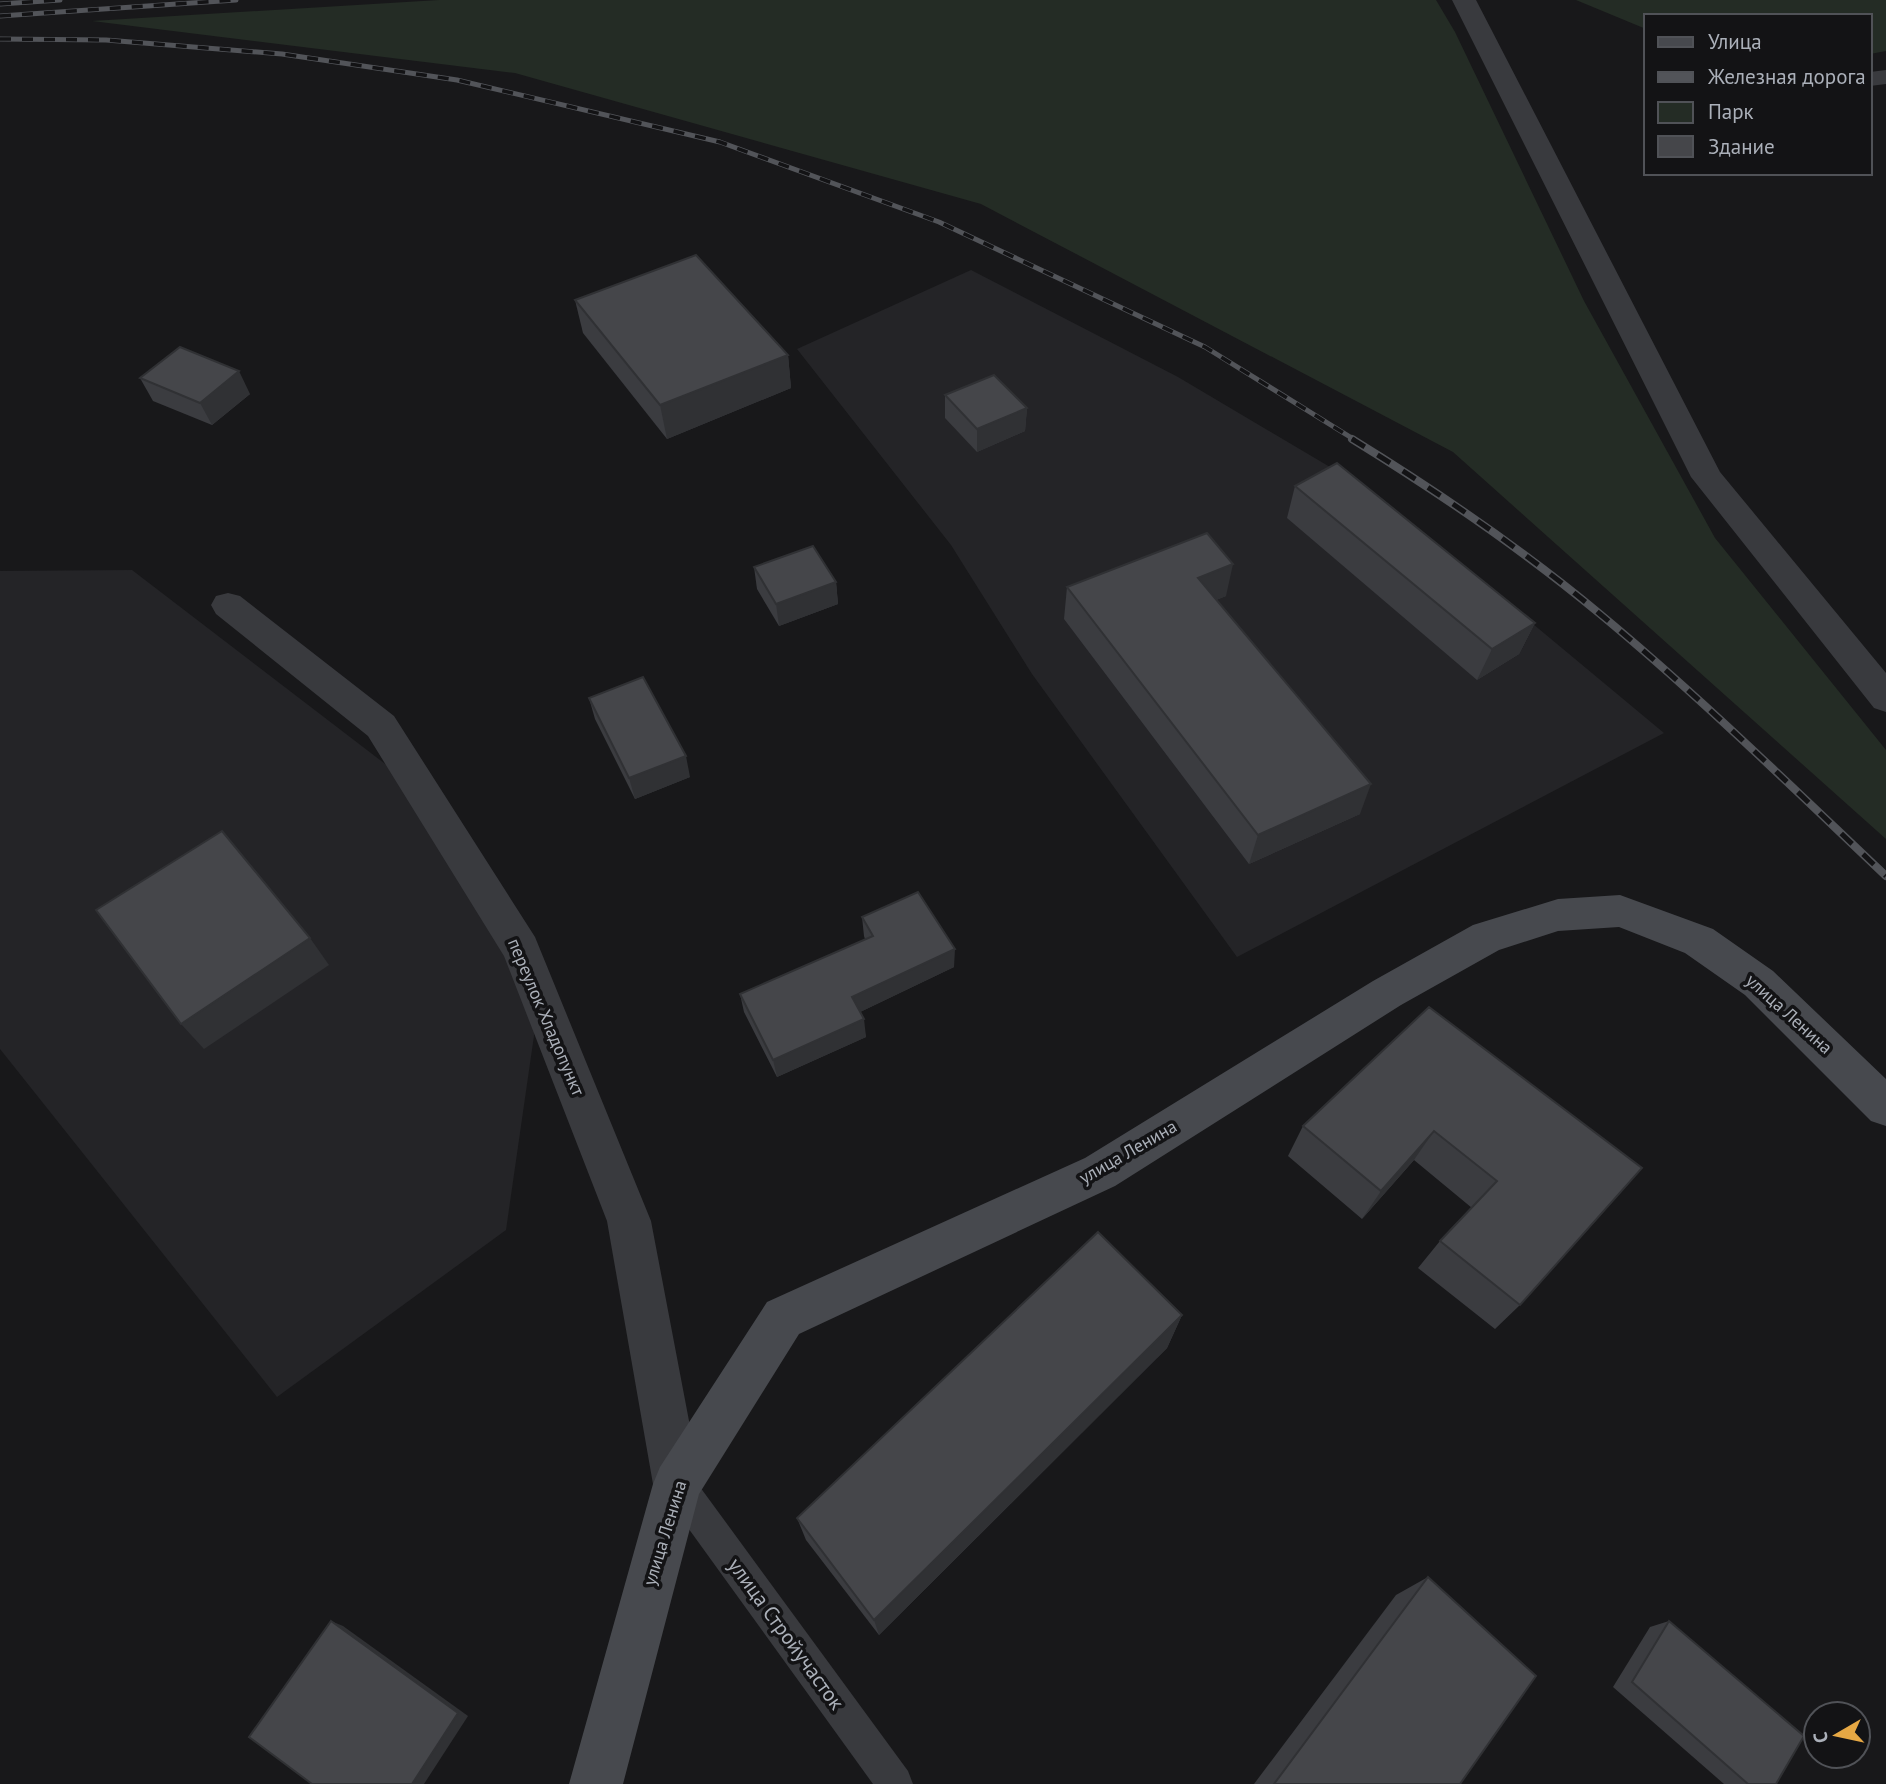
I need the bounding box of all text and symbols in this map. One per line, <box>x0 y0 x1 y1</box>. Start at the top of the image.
legend <box>1644 14 1872 175</box>
text: Улица <box>1708 28 1762 55</box>
text: Железная дорога <box>1707 63 1866 90</box>
text: Парк <box>1708 98 1754 125</box>
text: Здание <box>1708 133 1775 160</box>
street label: переулок Хладопункт <box>503 935 590 1100</box>
street label: улица Ленина <box>1741 969 1838 1059</box>
street label: улица Ленина <box>1075 1114 1181 1189</box>
street label: улица Ленина <box>638 1477 691 1588</box>
street label: улица Стройучасток <box>722 1553 851 1715</box>
north arrow <box>1802 1700 1872 1770</box>
text: С <box>1807 1730 1833 1745</box>

